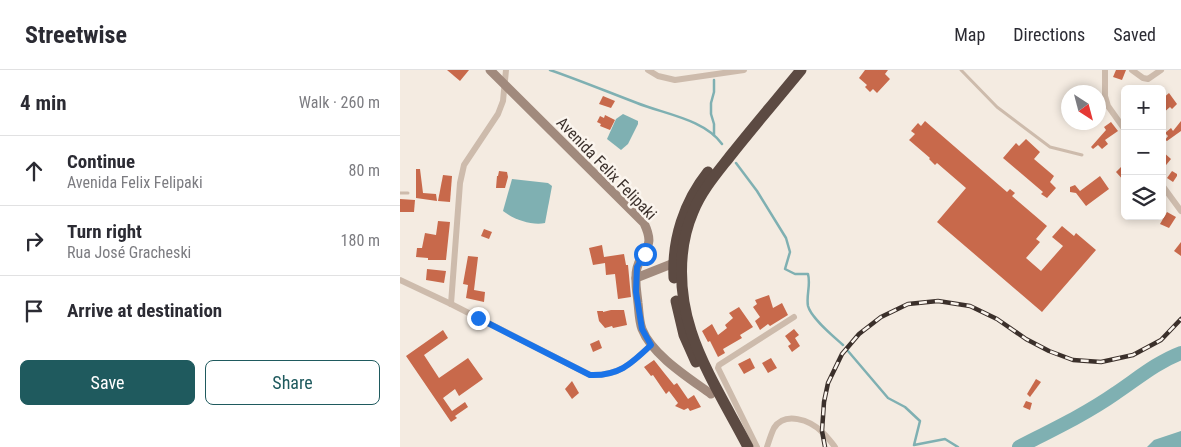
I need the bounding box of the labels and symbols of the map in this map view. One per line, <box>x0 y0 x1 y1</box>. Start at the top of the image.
north arrow <box>1061 85 1106 130</box>
street label: Avenida Felix Felipaki <box>553 113 661 224</box>
route start <box>634 243 657 266</box>
route end <box>467 307 490 330</box>

